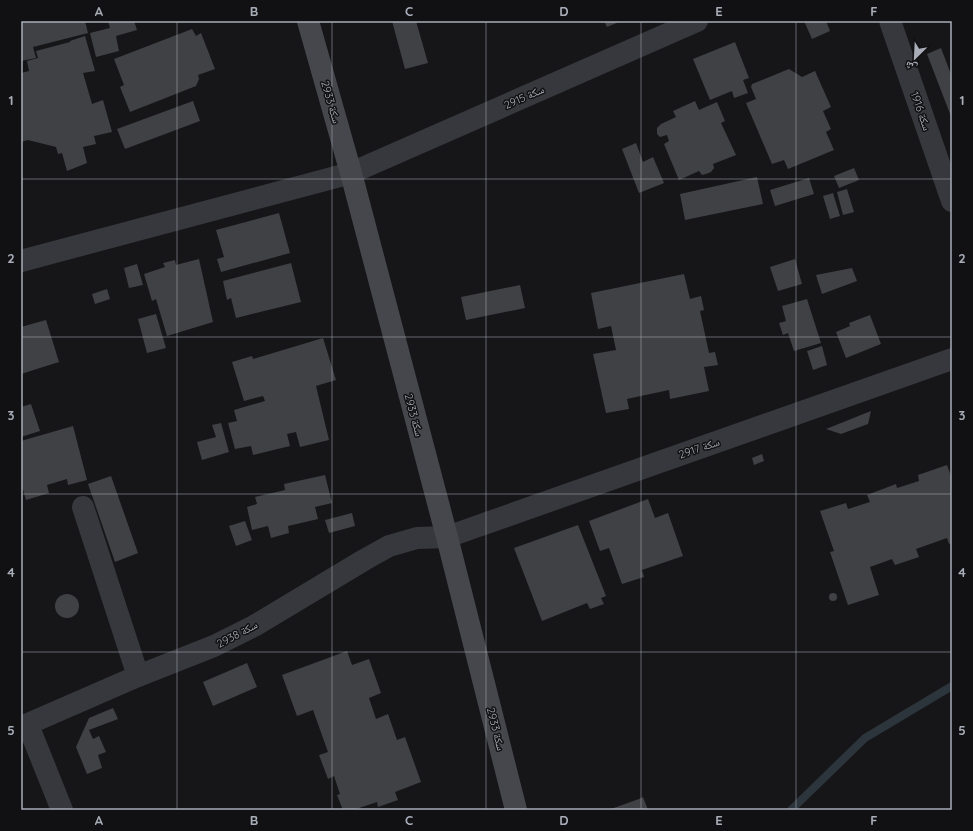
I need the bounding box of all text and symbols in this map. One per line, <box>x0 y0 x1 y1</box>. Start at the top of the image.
text: A <box>95 3 104 19</box>
text: B <box>250 3 258 19</box>
text: C <box>405 3 413 19</box>
text: D <box>559 3 569 19</box>
text: E <box>715 3 723 19</box>
text: F <box>870 3 878 19</box>
north arrow <box>895 38 935 78</box>
text: ش <box>902 57 920 76</box>
street label: سكة 2933 <box>318 79 344 125</box>
street label: سكة 2915 <box>502 82 546 112</box>
street label: سكة 1916 <box>908 90 934 132</box>
text: 1 <box>8 92 14 108</box>
text: 1 <box>959 92 965 108</box>
text: 2 <box>7 250 15 266</box>
text: 2 <box>958 250 966 266</box>
street label: سكة 2933 <box>402 392 426 438</box>
text: 3 <box>8 407 15 423</box>
text: 3 <box>959 407 966 423</box>
street label: سكة 2917 <box>677 434 721 462</box>
text: 4 <box>7 564 15 580</box>
text: 4 <box>958 564 966 580</box>
street label: سكة 2938 <box>214 617 260 651</box>
street label: سكة 2933 <box>484 706 508 752</box>
text: 5 <box>7 722 15 738</box>
text: 5 <box>958 722 966 738</box>
text: A <box>95 812 104 828</box>
text: B <box>250 812 258 828</box>
text: C <box>405 812 413 828</box>
text: D <box>559 812 569 828</box>
text: E <box>715 812 723 828</box>
text: F <box>870 812 878 828</box>

